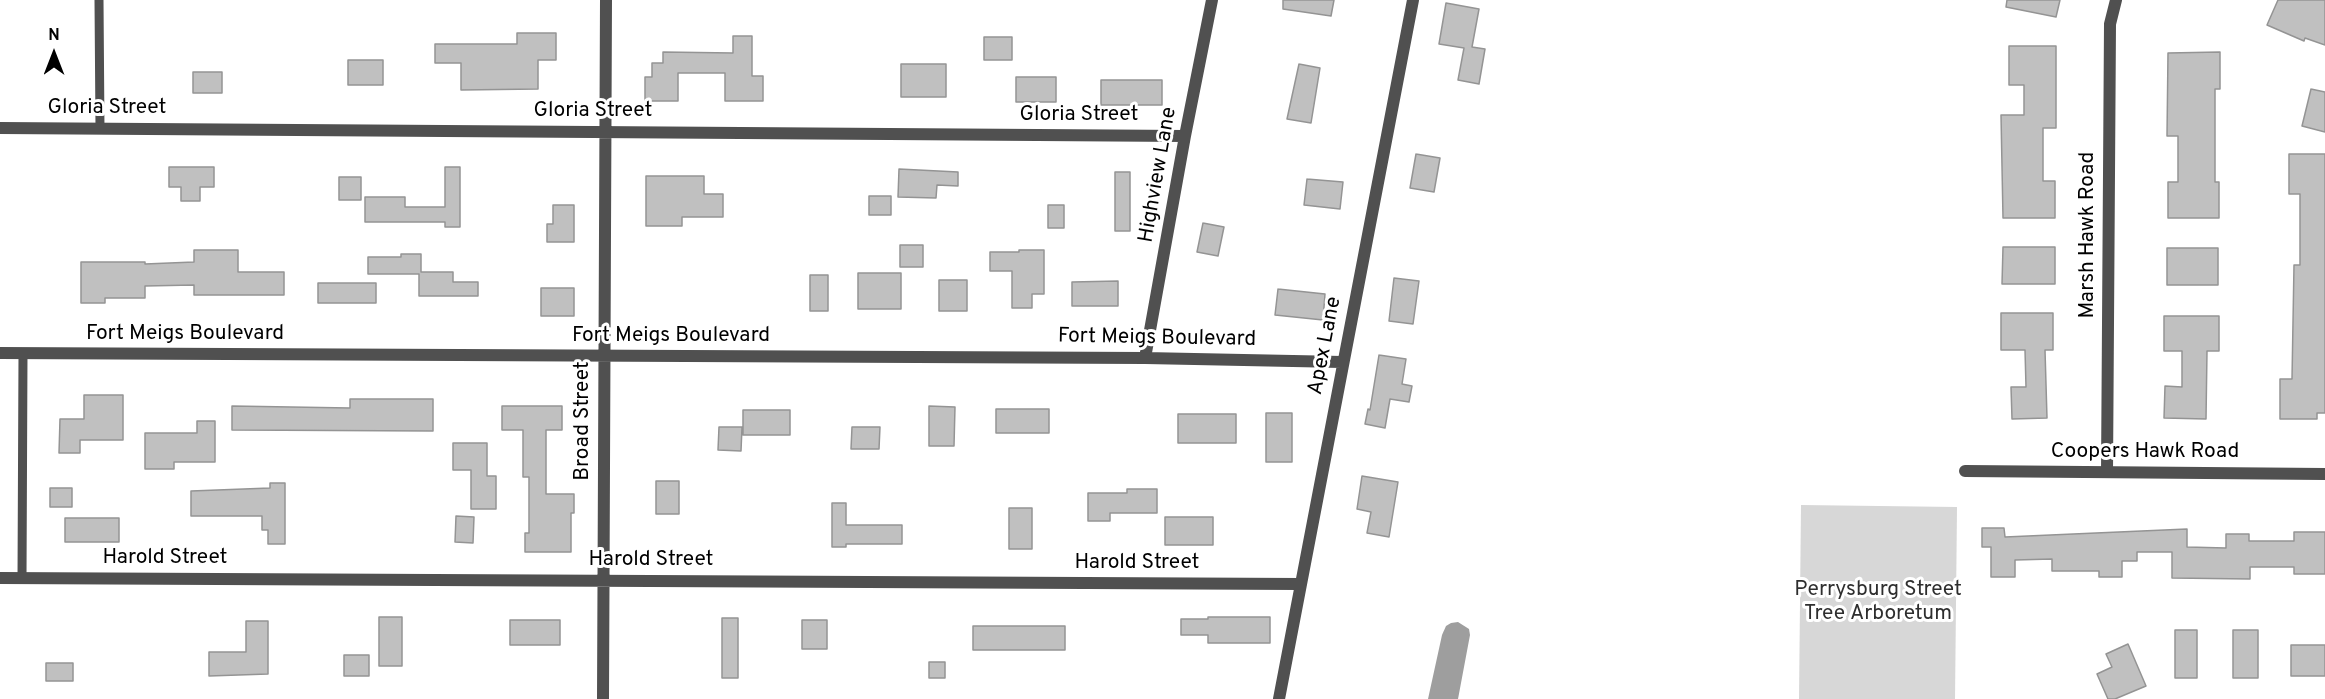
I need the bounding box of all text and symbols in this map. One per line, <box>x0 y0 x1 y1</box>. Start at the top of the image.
north arrow <box>24 24 84 84</box>
text: N <box>48 26 60 46</box>
street label: Gloria Street <box>48 96 166 122</box>
street label: Gloria Street <box>534 99 652 125</box>
street label: Gloria Street <box>1020 103 1138 129</box>
street label: Highview Lane <box>1135 105 1183 245</box>
street label: Marsh Hawk Road <box>2076 152 2102 318</box>
street label: Apex Lane <box>1304 295 1348 397</box>
street label: Fort Meigs Boulevard <box>86 322 284 348</box>
street label: Fort Meigs Boulevard <box>572 324 770 350</box>
street label: Fort Meigs Boulevard <box>1058 325 1256 353</box>
street label: Broad Street <box>571 361 597 481</box>
street label: Coopers Hawk Road <box>2051 440 2239 466</box>
street label: Harold Street <box>103 546 227 572</box>
street label: Harold Street <box>589 548 713 574</box>
street label: Harold Street <box>1075 551 1199 577</box>
park label: Perrysburg Street Tree Arboretum <box>1794 578 1962 628</box>

